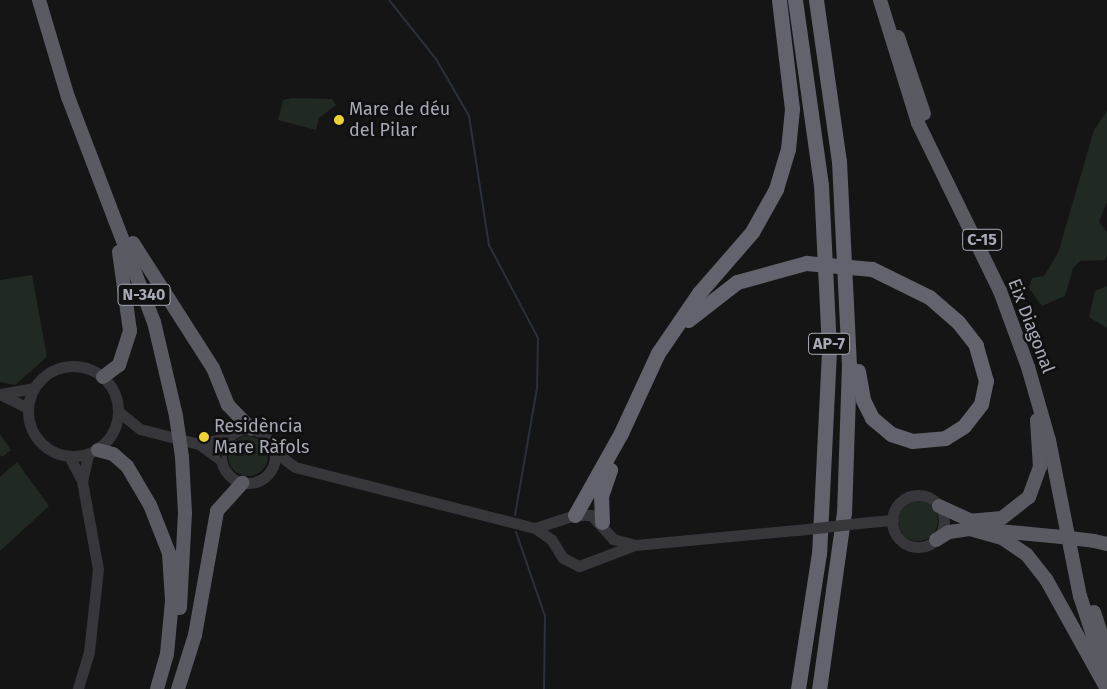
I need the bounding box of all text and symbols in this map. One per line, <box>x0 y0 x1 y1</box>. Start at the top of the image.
place label: Mare de déu del Pilar <box>349 99 450 142</box>
marker: Mare de déu del Pilar <box>333 114 345 126</box>
road number: C-15 <box>962 226 1002 254</box>
street label: Eix Diagonal <box>1003 276 1059 376</box>
road number: N-340 <box>116 282 172 308</box>
road number: AP-7 <box>808 330 850 358</box>
place label: Residència Mare Ràfols <box>214 416 309 458</box>
marker: Residència Mare Ràfols <box>198 431 210 443</box>

